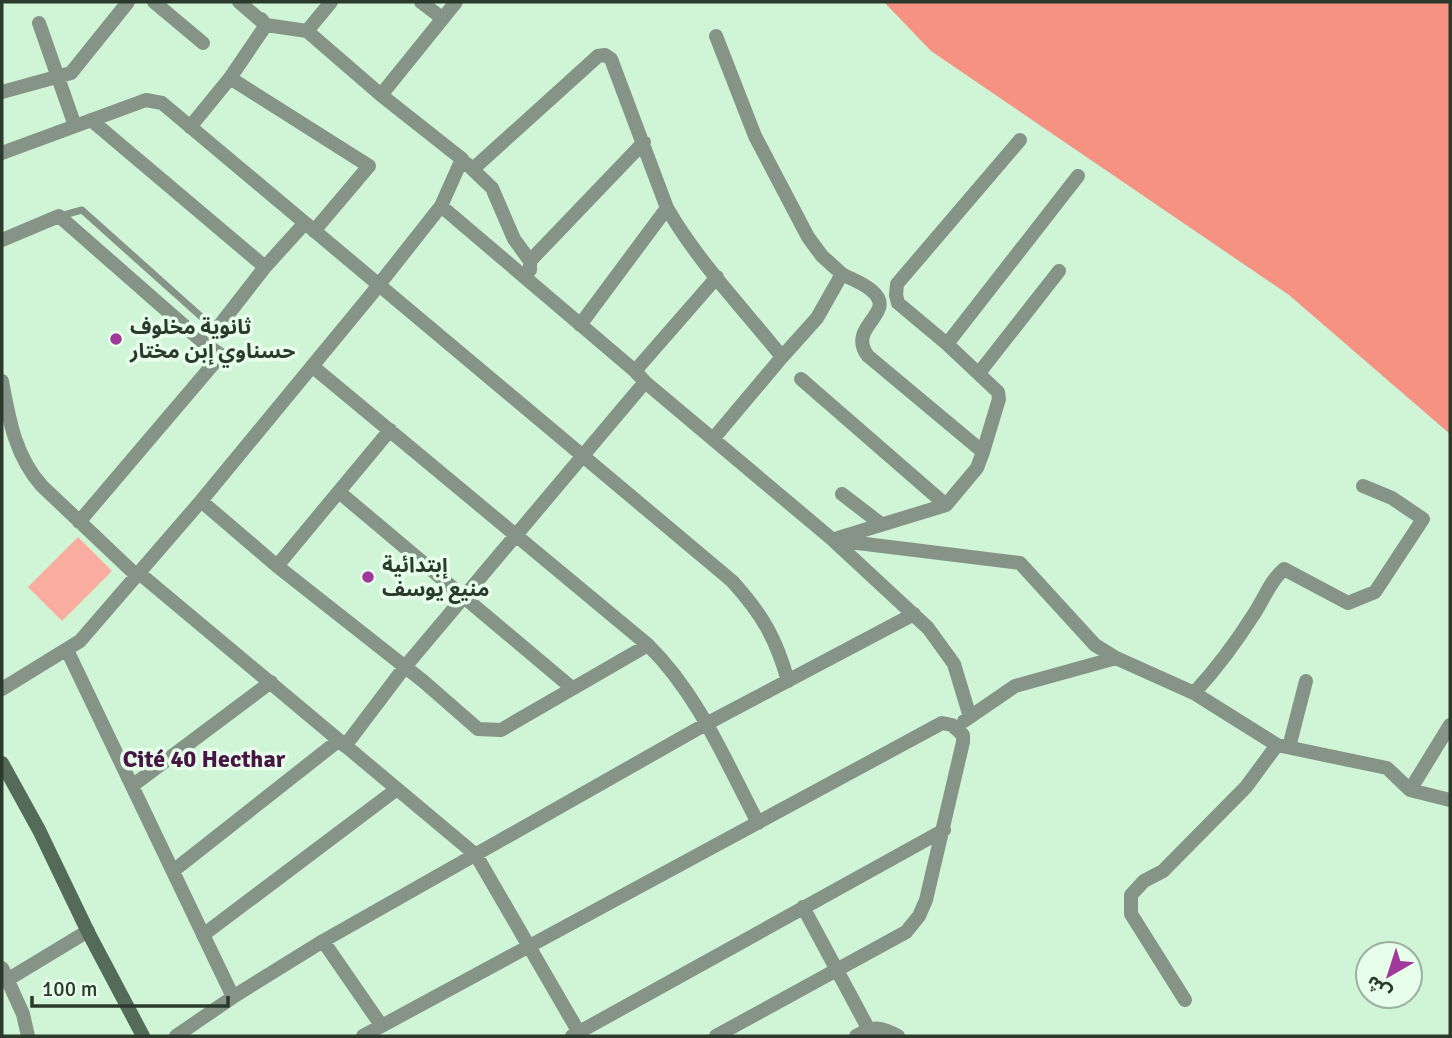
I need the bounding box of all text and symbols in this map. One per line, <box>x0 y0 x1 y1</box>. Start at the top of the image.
place label: ثانوية مخلوف حسناوي إبن مختار <box>129 314 295 368</box>
marker: ثانوية مخلوف حسناوي إبن مختار <box>108 331 124 347</box>
place label: إبتدائية منيع يوسف <box>382 552 489 604</box>
marker: إبتدائية منيع يوسف <box>360 569 376 585</box>
district label: Cité 40 Hecthar <box>123 744 286 774</box>
north arrow <box>1354 940 1424 1010</box>
scale bar <box>32 964 228 1008</box>
text: ش <box>1361 970 1397 1005</box>
text: 100 m <box>42 976 97 1002</box>

